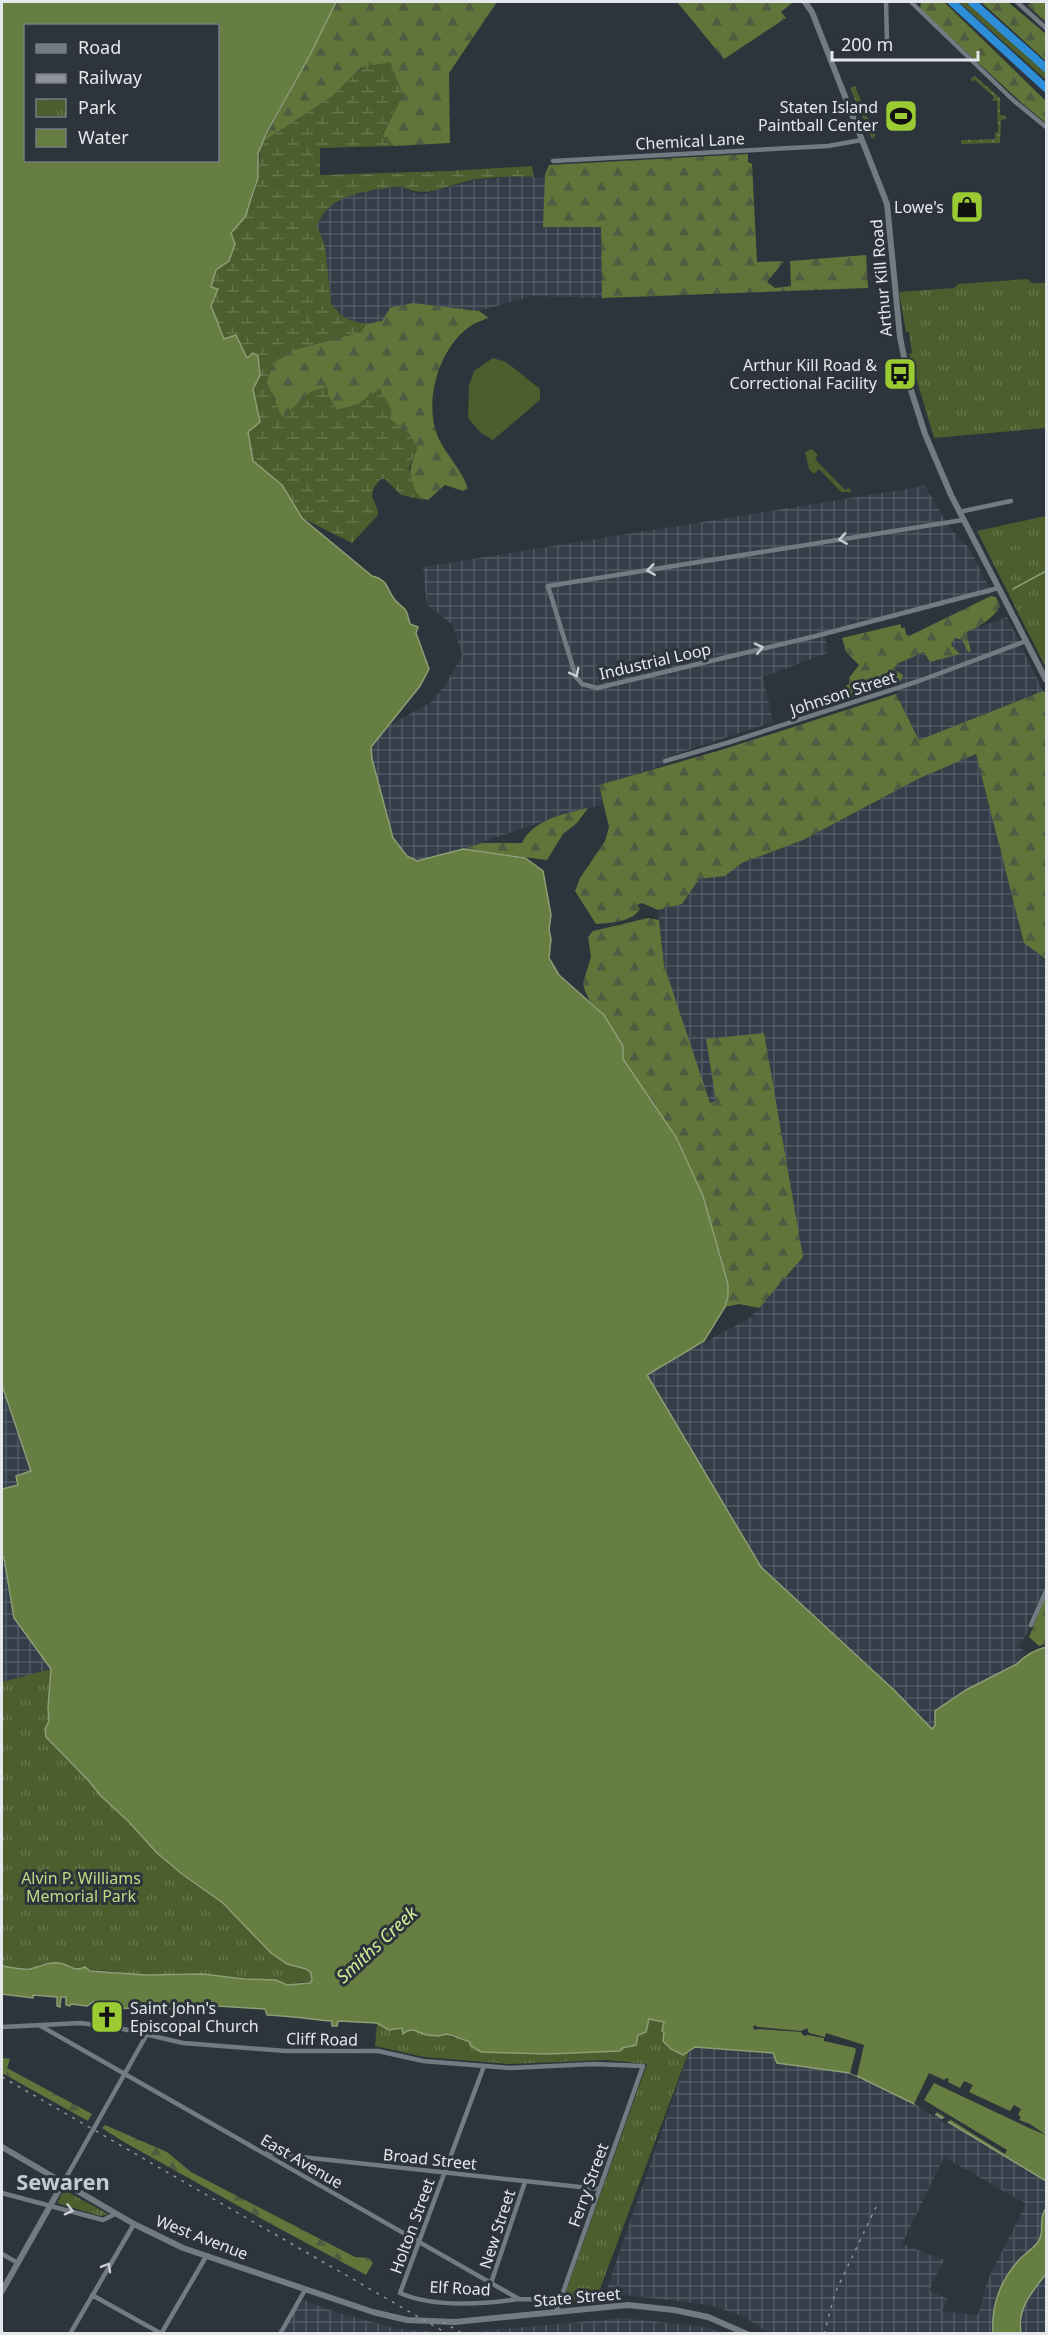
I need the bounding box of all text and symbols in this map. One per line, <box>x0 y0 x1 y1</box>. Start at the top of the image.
legend <box>24 24 219 162</box>
scale bar <box>832 24 978 62</box>
text: 200 m <box>841 32 893 56</box>
text: Road <box>78 35 121 59</box>
text: Railway <box>78 65 143 89</box>
text: Park <box>78 95 116 119</box>
place label: Staten Island Paintball Center <box>758 96 878 136</box>
sports icon: Staten Island Paintball Center <box>883 98 919 134</box>
text: Water <box>78 125 129 149</box>
street label: Chemical Lane <box>635 127 745 155</box>
shop icon: Lowe's <box>949 189 985 225</box>
place label: Lowe's <box>894 196 944 218</box>
street label: Arthur Kill Road <box>865 218 897 338</box>
place label: Arthur Kill Road & Correctional Facility <box>730 354 878 394</box>
bus stop icon: Arthur Kill Road & Correctional Facility <box>882 356 918 392</box>
one-way arrow <box>838 532 848 545</box>
one-way arrow <box>646 563 656 576</box>
street label: Industrial Loop <box>597 637 713 685</box>
one-way arrow <box>753 643 763 656</box>
street label: Johnson Street <box>785 665 899 721</box>
one-way arrow <box>568 667 580 678</box>
park label: Alvin P. Williams Memorial Park <box>21 1867 141 1907</box>
water label: Smiths Creek <box>331 1900 423 1988</box>
place label: Saint John's Episcopal Church <box>130 1997 259 2037</box>
church icon: Saint John's Episcopal Church <box>89 1999 125 2035</box>
street label: Cliff Road <box>286 2027 358 2051</box>
street label: East Avenue <box>257 2129 347 2193</box>
street label: Ferry Street <box>563 2140 613 2230</box>
street label: Broad Street <box>382 2143 478 2175</box>
district label: Sewaren <box>16 2166 110 2196</box>
street label: Holton Street <box>385 2175 439 2277</box>
street label: New Street <box>474 2186 520 2272</box>
one-way arrow <box>64 2203 74 2216</box>
street label: West Avenue <box>153 2209 251 2265</box>
one-way arrow <box>100 2263 111 2274</box>
street label: Elf Road <box>429 2275 491 2301</box>
street label: State Street <box>533 2282 622 2312</box>

